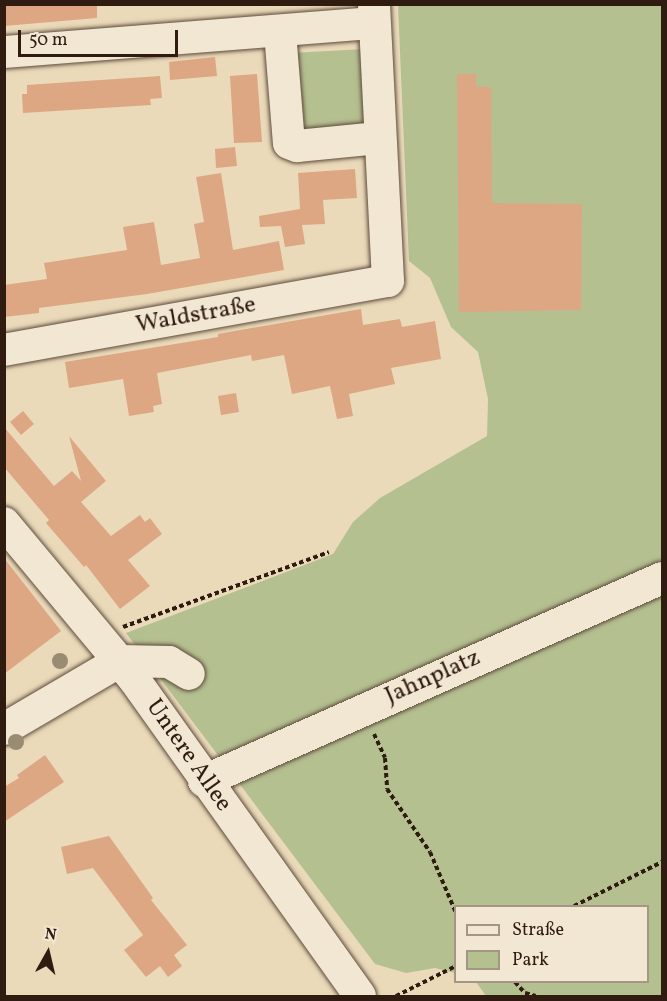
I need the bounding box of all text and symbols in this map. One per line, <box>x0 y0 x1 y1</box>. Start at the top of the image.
scale bar <box>21 18 182 56</box>
text: 50 m <box>29 28 68 53</box>
street label: Waldstraße <box>134 291 258 341</box>
street label: Jahnplatz <box>381 644 485 712</box>
street label: Untere Allee <box>139 694 237 818</box>
legend <box>454 905 649 983</box>
text: Straße <box>512 918 564 943</box>
north arrow <box>18 923 78 983</box>
text: N <box>43 923 58 947</box>
text: Park <box>512 948 549 973</box>

